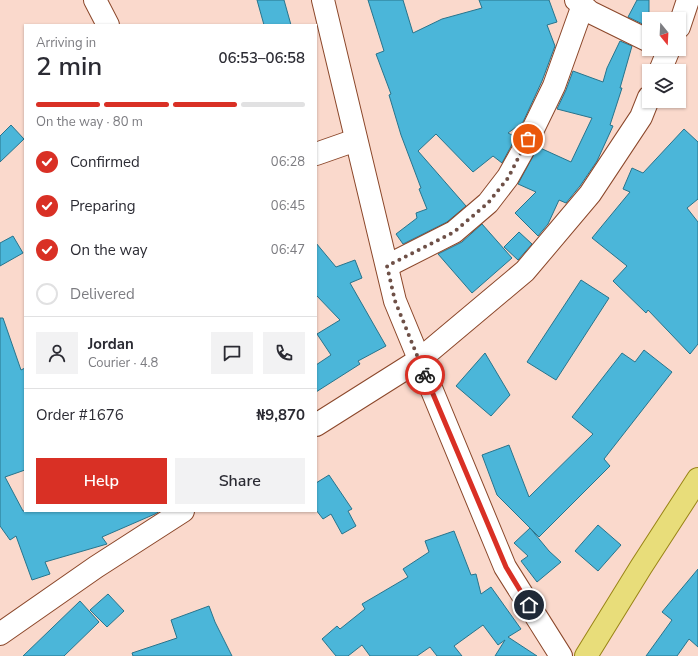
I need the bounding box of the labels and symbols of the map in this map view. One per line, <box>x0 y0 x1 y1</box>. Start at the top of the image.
north arrow <box>642 12 686 56</box>
pin <box>511 122 545 156</box>
courier <box>405 355 445 395</box>
pin <box>512 588 546 622</box>

